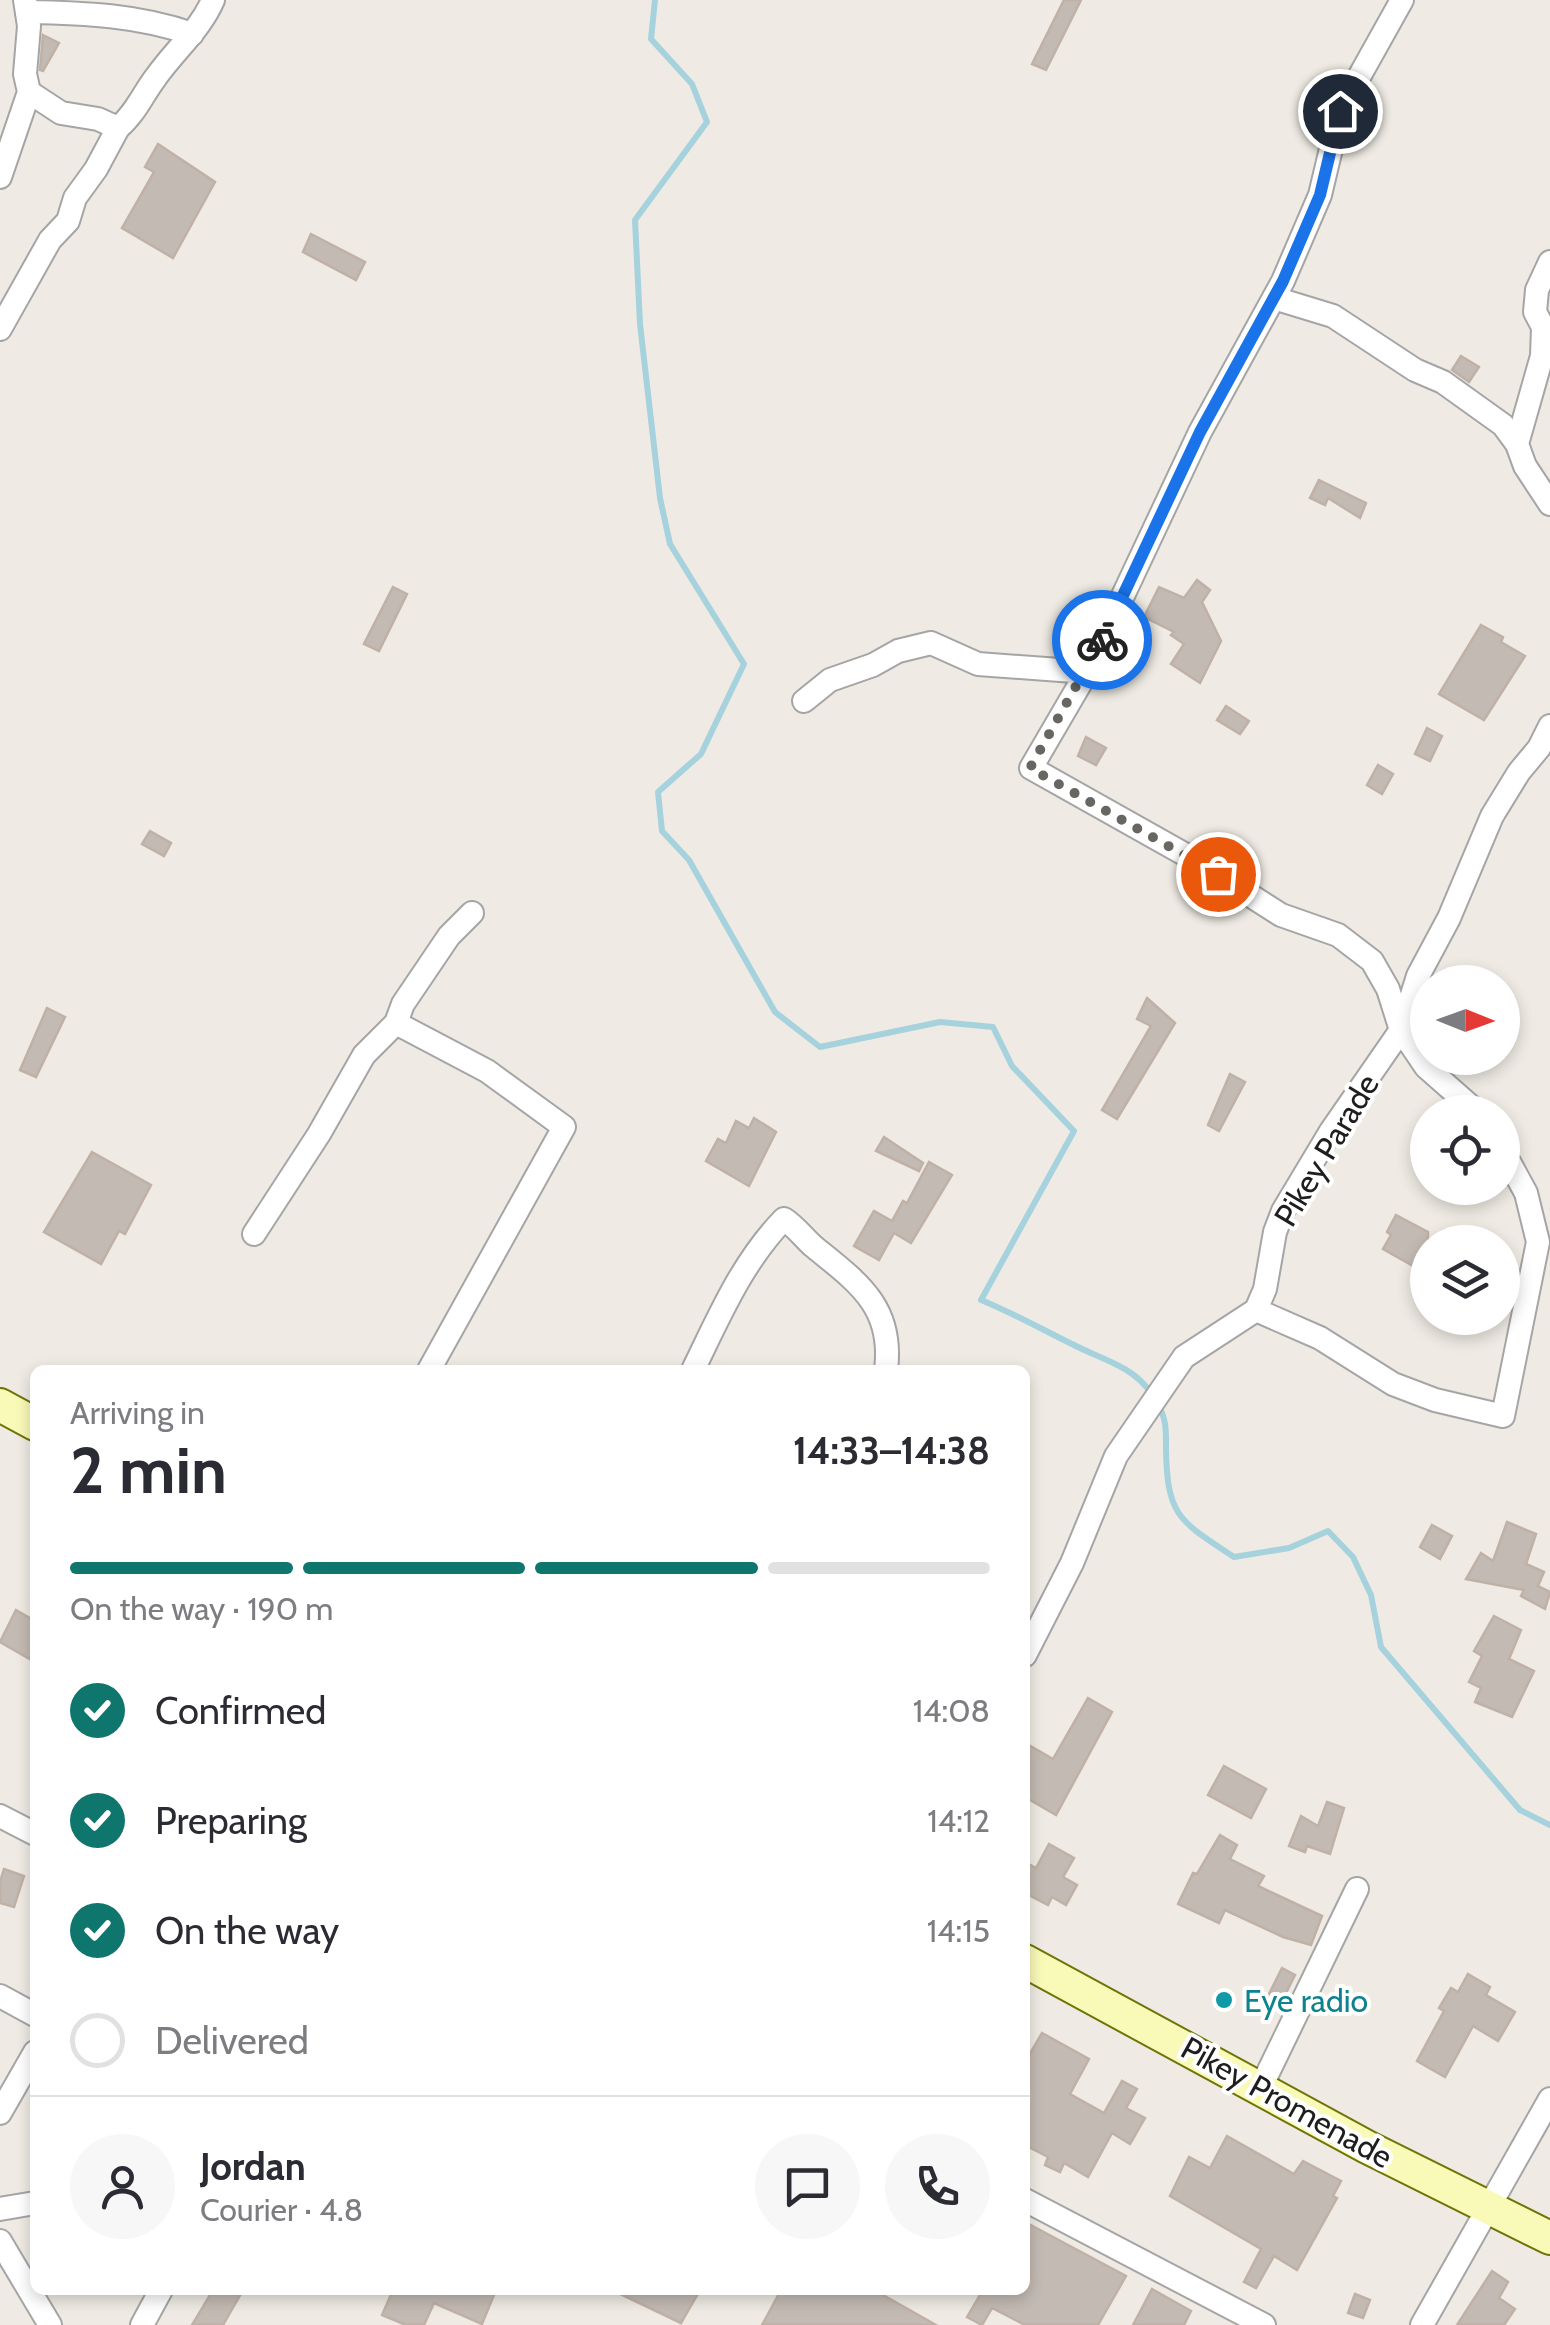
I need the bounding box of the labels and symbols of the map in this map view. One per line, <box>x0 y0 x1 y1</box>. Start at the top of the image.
pin <box>1298 69 1383 154</box>
courier <box>1052 590 1152 690</box>
pin <box>1176 832 1261 917</box>
north arrow <box>1410 965 1520 1075</box>
street label: Pikey Parade <box>1265 1067 1387 1233</box>
place label: Eye radio <box>1244 1981 1368 2020</box>
marker: Eye radio <box>1213 1989 1235 2011</box>
street label: Pikey Promenade <box>1175 2028 1399 2176</box>

